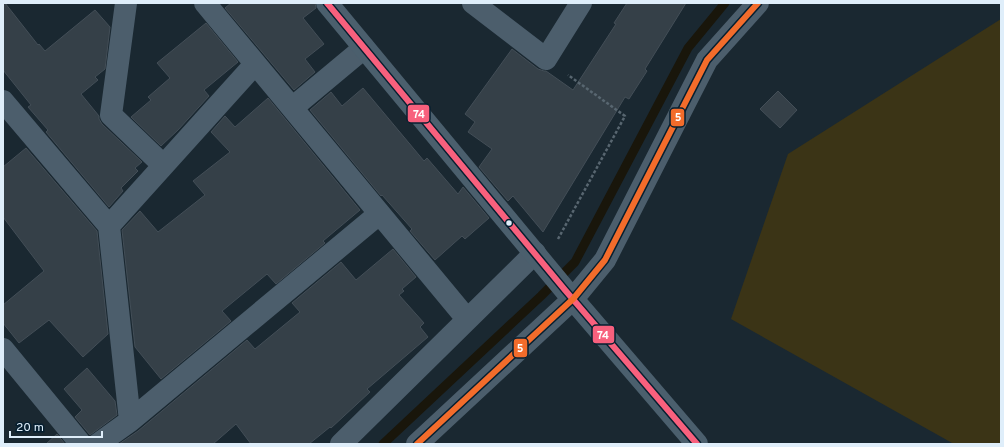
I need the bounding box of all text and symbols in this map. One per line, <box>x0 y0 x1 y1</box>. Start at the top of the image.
line badge: 74 <box>407 104 430 123</box>
text: 74 <box>413 108 425 122</box>
line badge: 5 <box>670 108 685 127</box>
text: 5 <box>675 111 682 125</box>
unlabelled marker <box>504 218 514 228</box>
line badge: 74 <box>592 325 615 344</box>
text: 74 <box>597 329 609 343</box>
line badge: 5 <box>513 338 528 358</box>
text: 5 <box>517 342 524 356</box>
scale bar <box>10 413 102 439</box>
text: 20 m <box>16 420 44 436</box>

